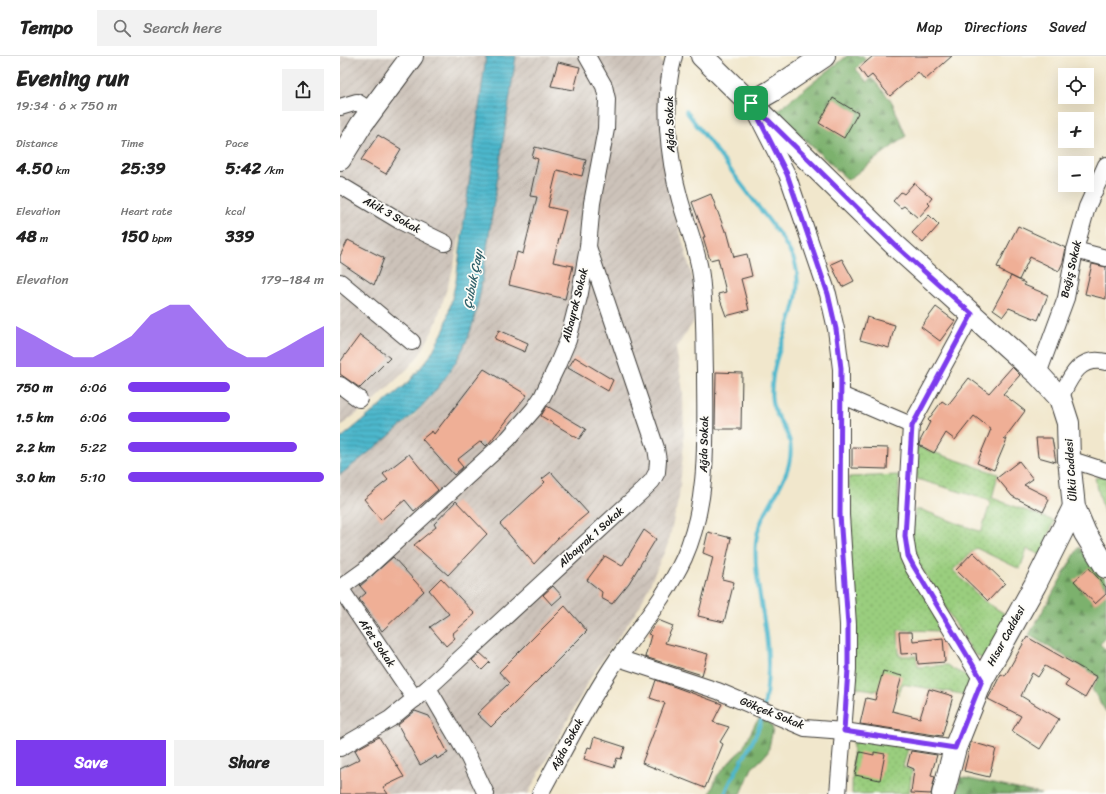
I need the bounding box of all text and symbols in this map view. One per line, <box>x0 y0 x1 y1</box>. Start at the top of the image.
search box <box>97 10 377 46</box>
text: Tempo <box>20 11 73 44</box>
text: Search here <box>143 15 222 41</box>
text: Map <box>916 15 942 40</box>
text: Directions <box>964 15 1027 40</box>
text: Saved <box>1049 15 1086 40</box>
icon: search <box>111 17 133 39</box>
text: Evening run <box>16 59 129 98</box>
map controls <box>1058 68 1094 192</box>
button: locate <box>1058 68 1094 104</box>
button: share <box>282 69 324 111</box>
pin <box>734 86 768 120</box>
icon: arrive <box>740 92 762 114</box>
text: 19:34 · 6 × 750 m <box>16 94 117 117</box>
street label: Ağda Sokak <box>660 95 681 154</box>
button: + <box>1058 112 1094 148</box>
text: Distance <box>16 134 58 153</box>
text: Time <box>121 134 144 153</box>
text: Pace <box>225 134 249 153</box>
text: 4.50 <box>16 153 53 183</box>
text: 25:39 <box>121 153 166 183</box>
text: 5:42 <box>225 153 261 183</box>
button: − <box>1058 156 1094 192</box>
text: km <box>53 161 70 180</box>
text: /km <box>261 161 284 180</box>
street label: Akik 3 Sokak <box>359 191 424 239</box>
text: Elevation <box>16 202 61 221</box>
text: Heart rate <box>121 202 172 221</box>
text: kcal <box>225 202 245 221</box>
text: 48 <box>16 221 37 251</box>
text: 150 <box>121 221 149 251</box>
text: 339 <box>225 221 254 251</box>
text: m <box>37 229 48 248</box>
text: bpm <box>149 229 172 248</box>
street label: Bağış Sokak <box>1055 238 1087 300</box>
water label: Çubuk Çayı <box>457 246 490 310</box>
street label: Albayrak Sokak <box>556 266 593 345</box>
text: Elevation <box>16 268 69 291</box>
text: 179–184 m <box>261 268 324 291</box>
text: 750 m <box>16 376 53 399</box>
text: 6:06 <box>80 376 107 399</box>
text: 1.5 km <box>16 406 54 429</box>
text: 6:06 <box>80 406 107 429</box>
street label: Ağda Sokak <box>694 415 714 473</box>
text: 2.2 km <box>16 436 55 459</box>
text: 5:22 <box>80 436 107 459</box>
street label: Ülkü Caddesi <box>1059 437 1083 502</box>
text: 3.0 km <box>16 466 56 489</box>
text: 5:10 <box>80 466 106 489</box>
street label: Albayrak 1 Sokak <box>553 502 628 573</box>
street label: Hisar Caddesi <box>982 601 1031 670</box>
street label: Afet Sokak <box>353 614 400 671</box>
street label: Gökçek Sokak <box>737 691 807 735</box>
street label: Ağda Sokak <box>545 714 589 774</box>
button: Save <box>16 740 166 786</box>
button: Share <box>174 740 324 786</box>

